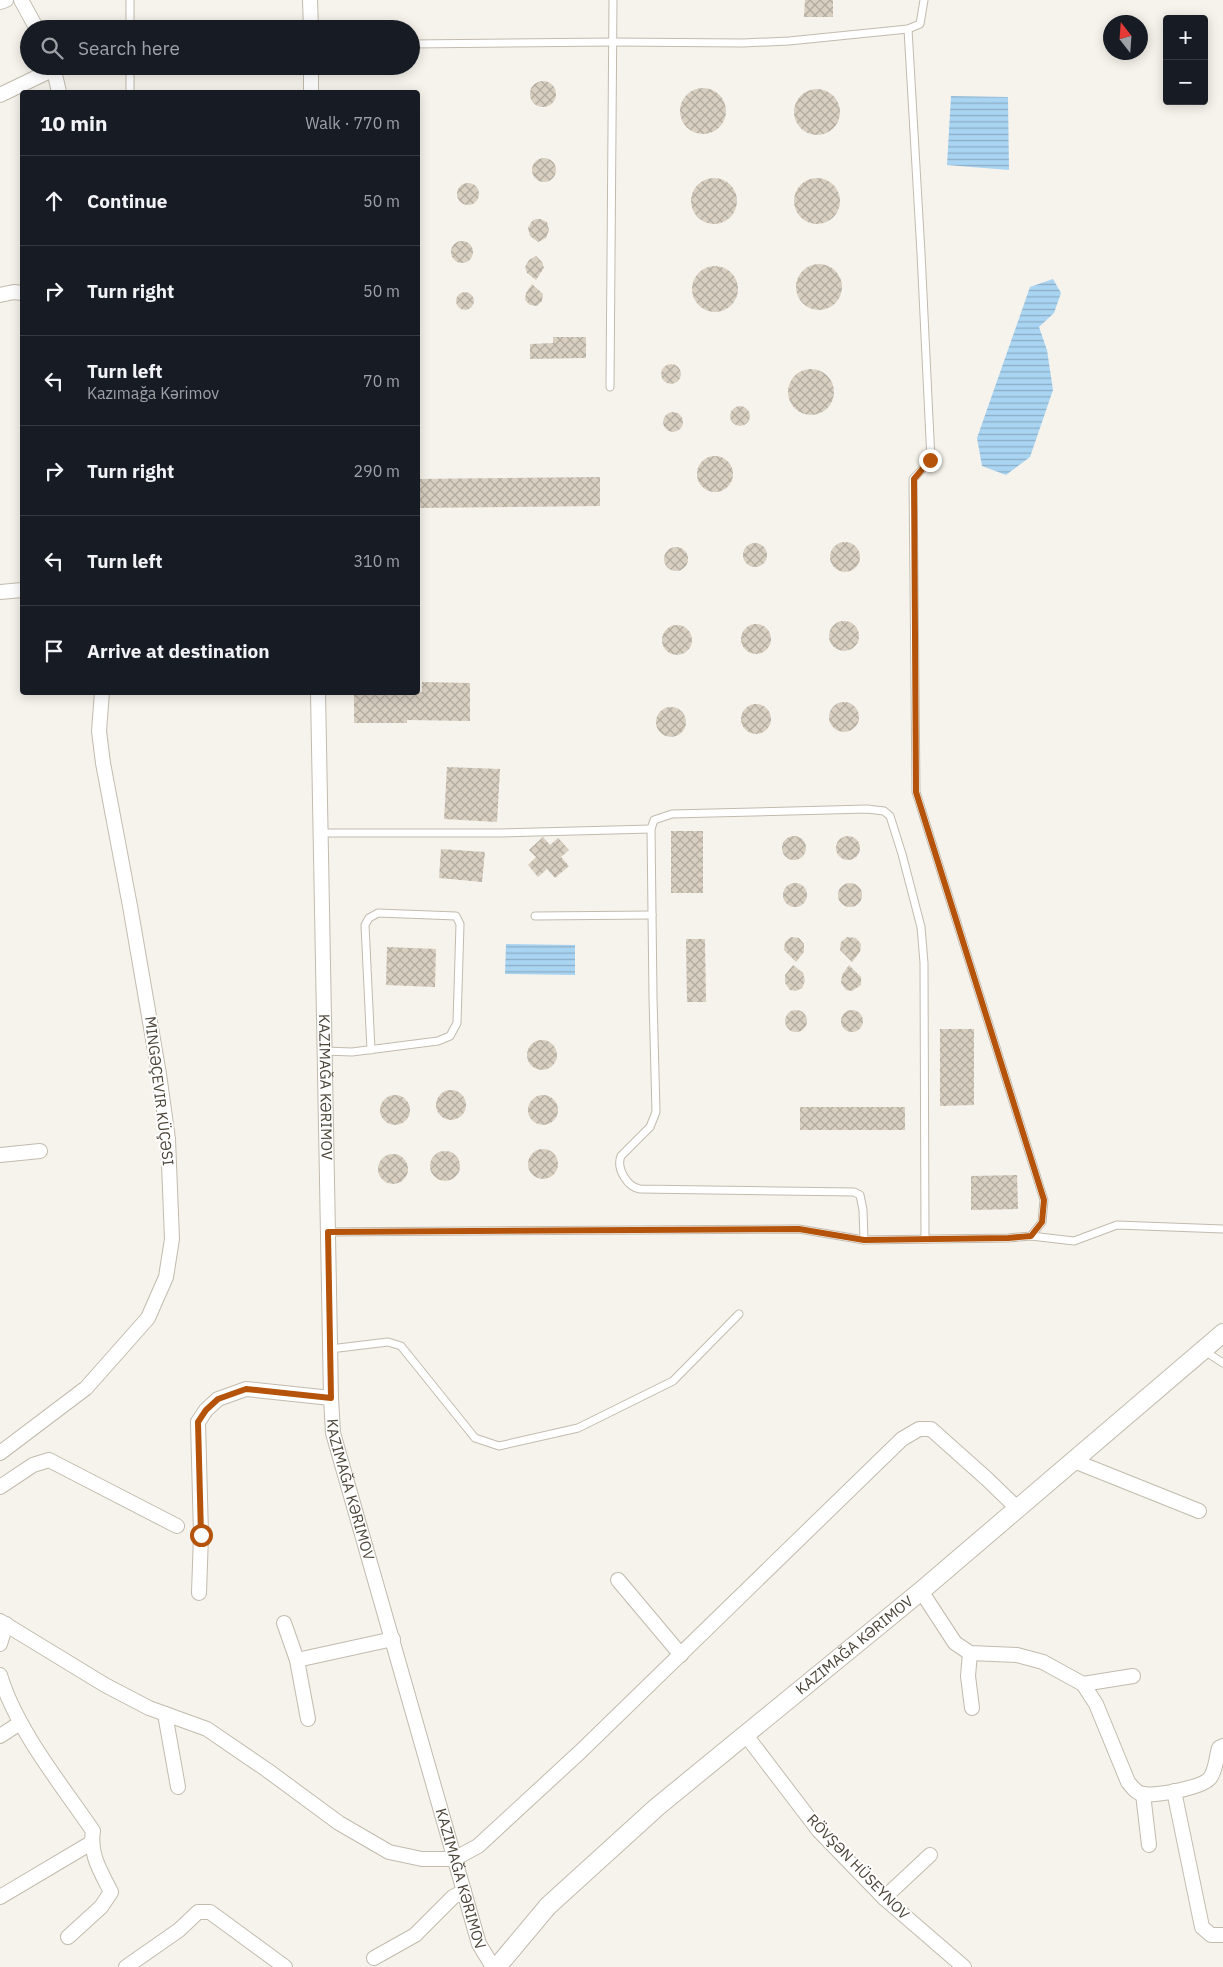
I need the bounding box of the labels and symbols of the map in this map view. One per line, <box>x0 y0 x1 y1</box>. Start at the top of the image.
north arrow <box>1103 15 1148 60</box>
route end <box>919 449 942 472</box>
street label: KAZIMAĞA KƏRIMOV <box>315 1014 337 1160</box>
street label: MINGƏÇEVIR KÜÇƏSI <box>141 1015 178 1167</box>
street label: KAZIMAĞA KƏRIMOV <box>323 1418 379 1562</box>
route start <box>190 1524 213 1547</box>
street label: KAZIMAĞA KƏRIMOV <box>792 1591 917 1699</box>
street label: KAZIMAĞA KƏRIMOV <box>432 1806 490 1953</box>
street label: RÖVŞƏN HÜSEYNOV <box>803 1810 914 1923</box>

